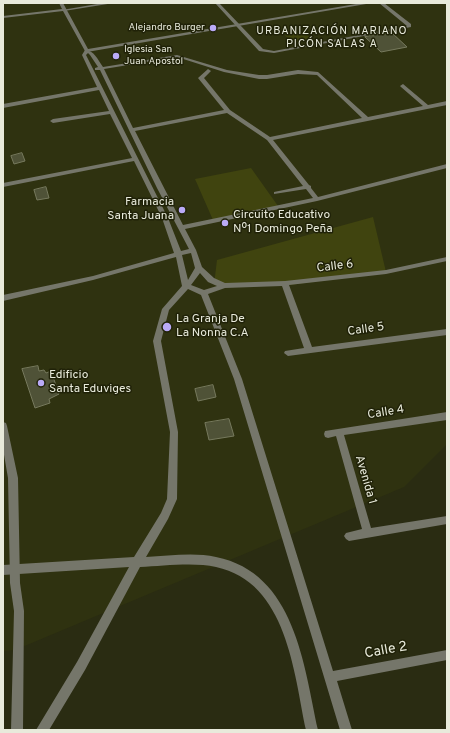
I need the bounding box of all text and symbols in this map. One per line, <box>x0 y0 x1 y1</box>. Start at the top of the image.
place label: Alejandro Burger <box>128 22 205 34</box>
marker: Alejandro Burger <box>208 23 218 33</box>
district label: URBANIZACIÓN MARIANO PICÓN SALAS A <box>256 25 408 51</box>
place label: Iglesia San Juan Apostol <box>124 44 183 68</box>
marker: Iglesia San Juan Apostol <box>111 51 121 61</box>
place label: Farmacia Santa Juana <box>107 196 174 224</box>
marker: Farmacia Santa Juana <box>177 205 187 215</box>
place label: Circuito Educativo Nº1 Domingo Peña <box>233 209 333 237</box>
marker: Circuito Educativo Nº1 Domingo Peña <box>220 218 230 228</box>
street label: Calle 6 <box>316 258 354 276</box>
place label: La Granja De La Nonna C.A <box>176 313 249 341</box>
street label: Calle 5 <box>347 320 385 340</box>
marker: La Granja De La Nonna C.A <box>161 321 173 333</box>
place label: Edificio Santa Eduviges <box>49 369 131 397</box>
marker: Edificio Santa Eduviges <box>36 378 46 388</box>
street label: Calle 4 <box>367 403 405 423</box>
street label: Avenida 1 <box>351 454 379 506</box>
street label: Calle 2 <box>363 639 409 663</box>

